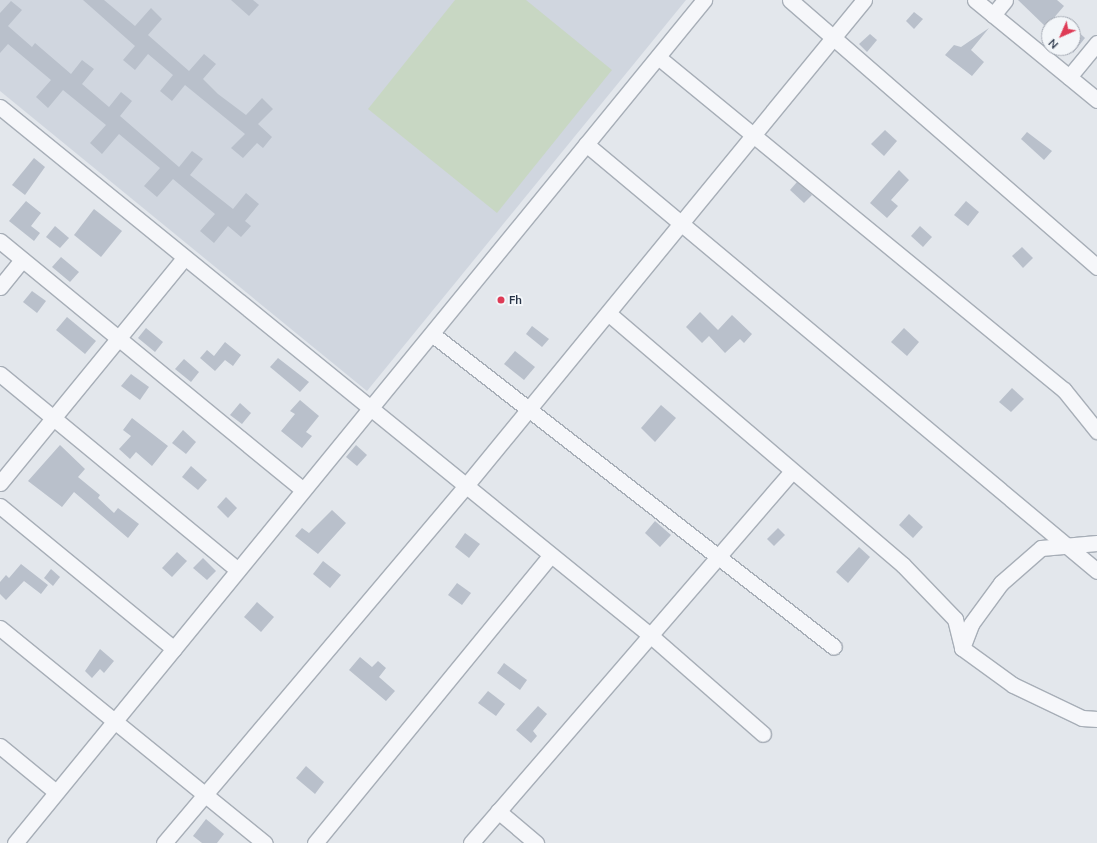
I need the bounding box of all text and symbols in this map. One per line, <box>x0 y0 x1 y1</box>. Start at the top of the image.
north arrow <box>1041 16 1081 56</box>
text: N <box>1045 36 1061 52</box>
place label: Fh <box>509 293 522 307</box>
marker: Fh <box>496 295 506 305</box>

